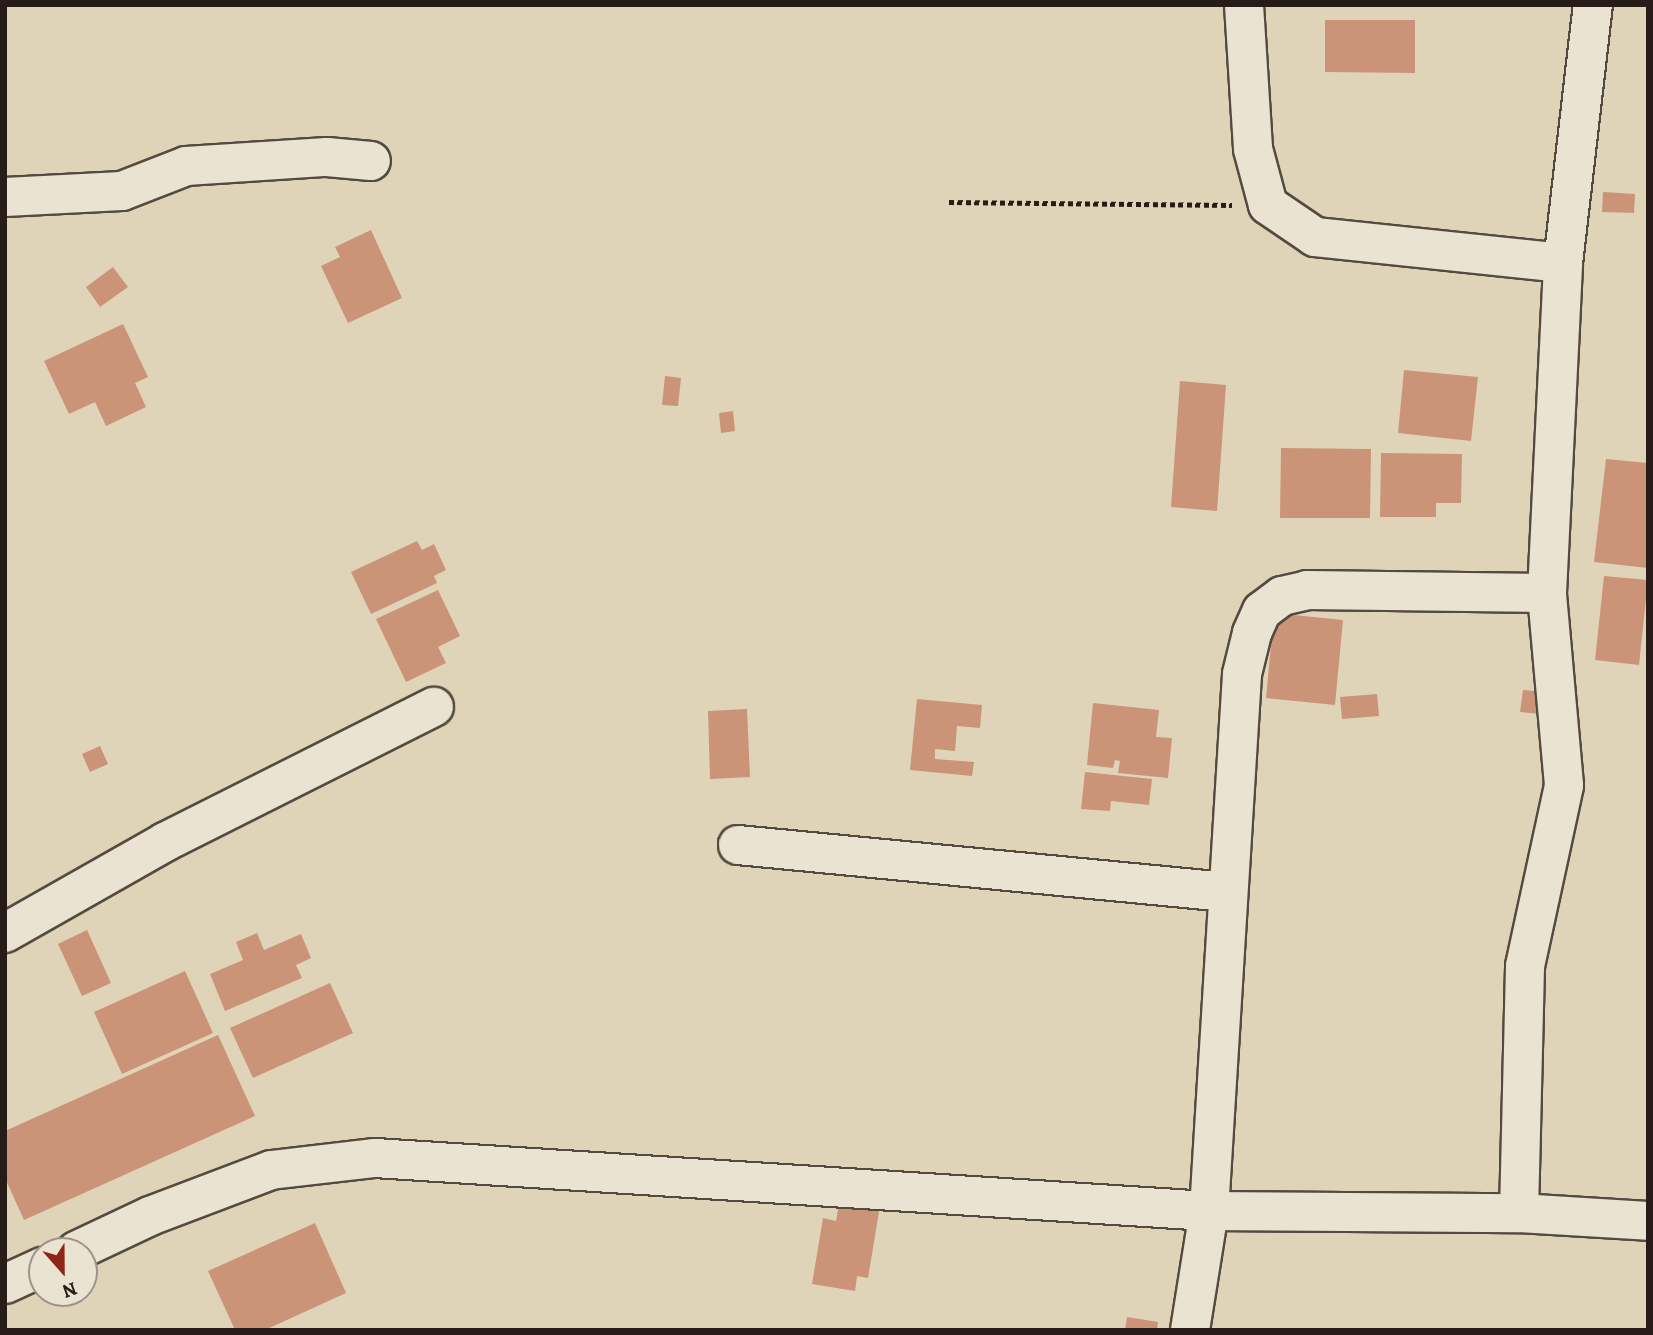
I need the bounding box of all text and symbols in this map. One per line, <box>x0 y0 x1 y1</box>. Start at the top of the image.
north arrow <box>28 1237 98 1307</box>
text: N <box>59 1275 81 1304</box>

